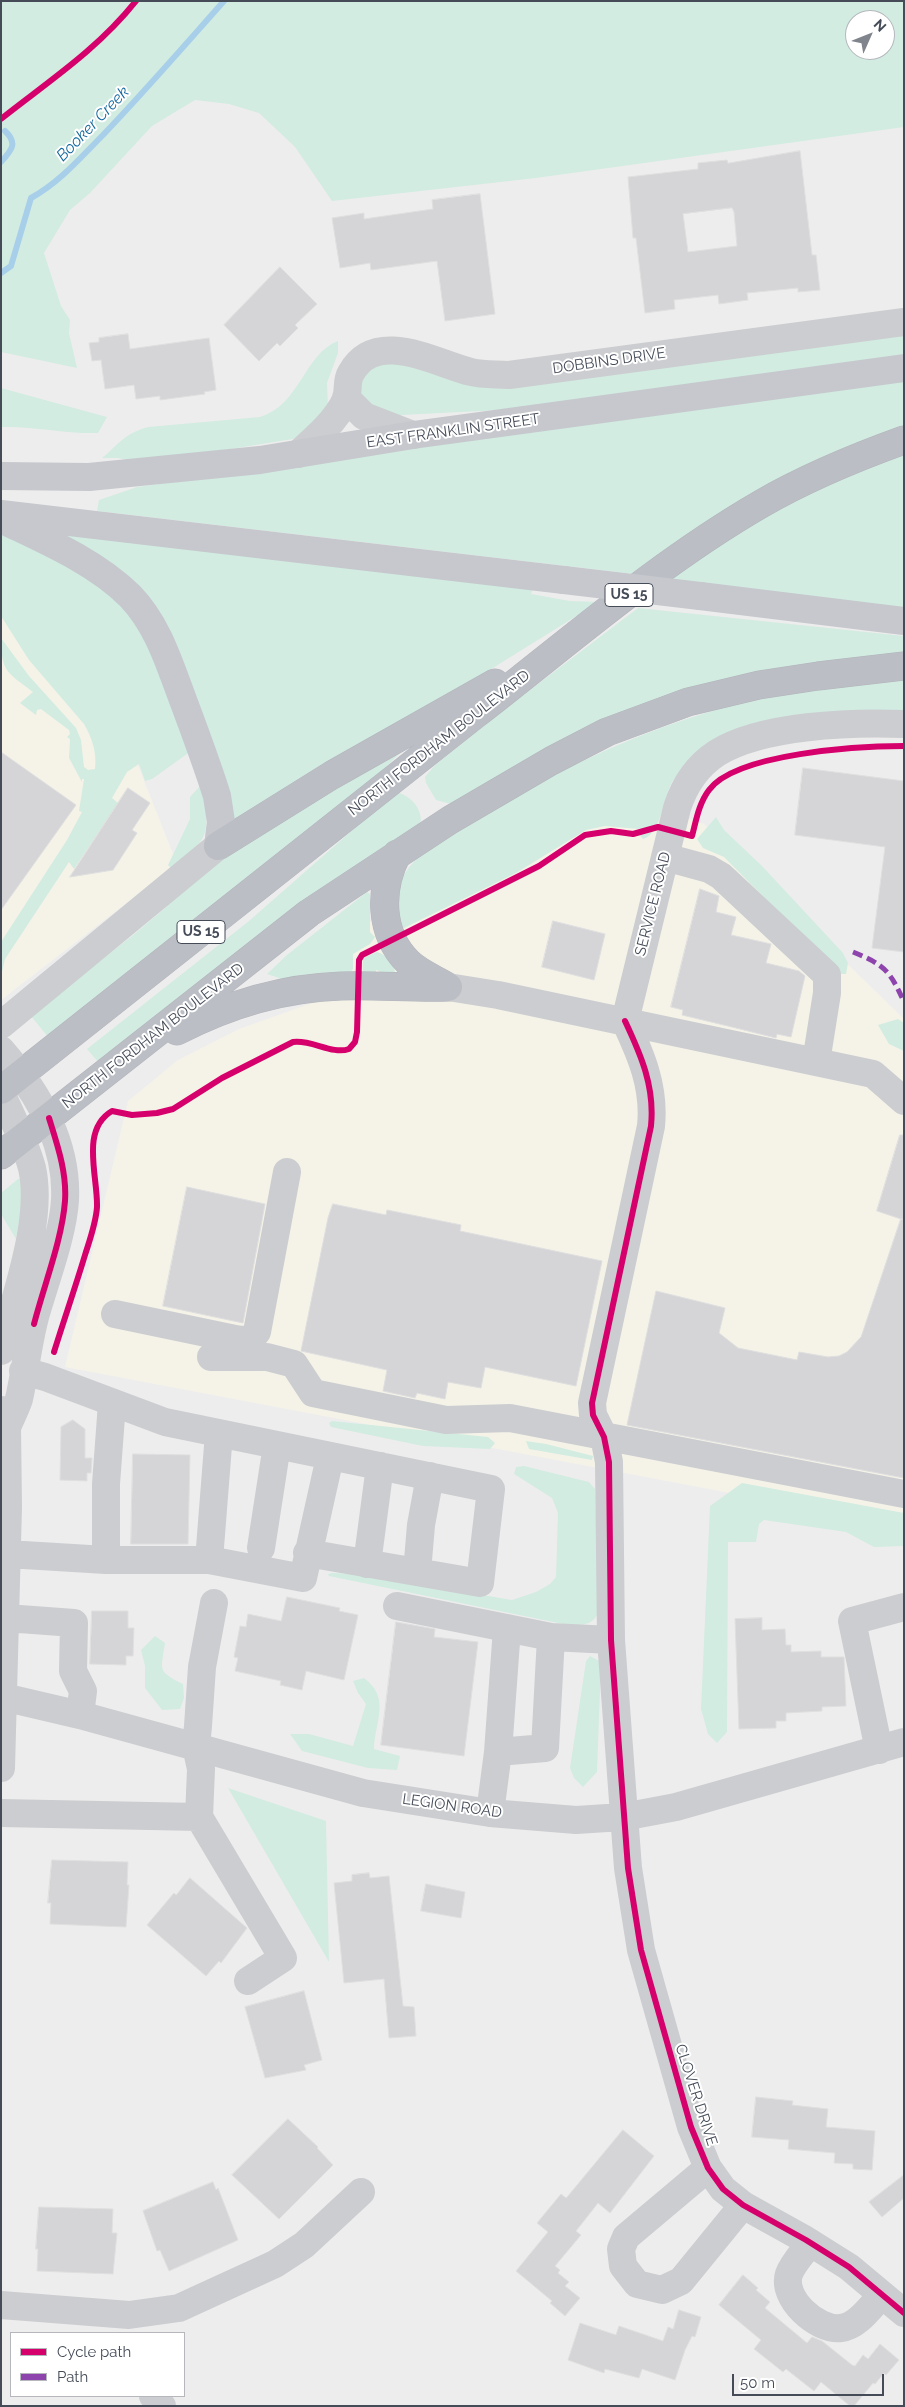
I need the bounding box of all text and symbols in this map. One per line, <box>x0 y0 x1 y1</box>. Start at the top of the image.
north arrow <box>845 10 895 60</box>
text: N <box>871 16 890 35</box>
water label: Booker Creek <box>53 83 133 165</box>
street label: DOBBINS DRIVE <box>551 344 667 378</box>
street label: EAST FRANKLIN STREET <box>365 410 541 452</box>
road number: US 15 <box>605 584 653 606</box>
street label: NORTH FORDHAM BOULEVARD <box>345 666 533 820</box>
street label: SERVICE ROAD <box>631 850 675 958</box>
road number: US 15 <box>177 920 225 944</box>
street label: NORTH FORDHAM BOULEVARD <box>59 959 247 1113</box>
street label: LEGION ROAD <box>401 1790 503 1822</box>
street label: CLOVER DRIVE <box>671 2042 721 2148</box>
legend <box>10 2332 185 2397</box>
text: Cycle path <box>57 2343 131 2361</box>
scale bar <box>735 2364 888 2396</box>
text: Path <box>57 2368 88 2386</box>
text: 50 m <box>740 2374 775 2392</box>

